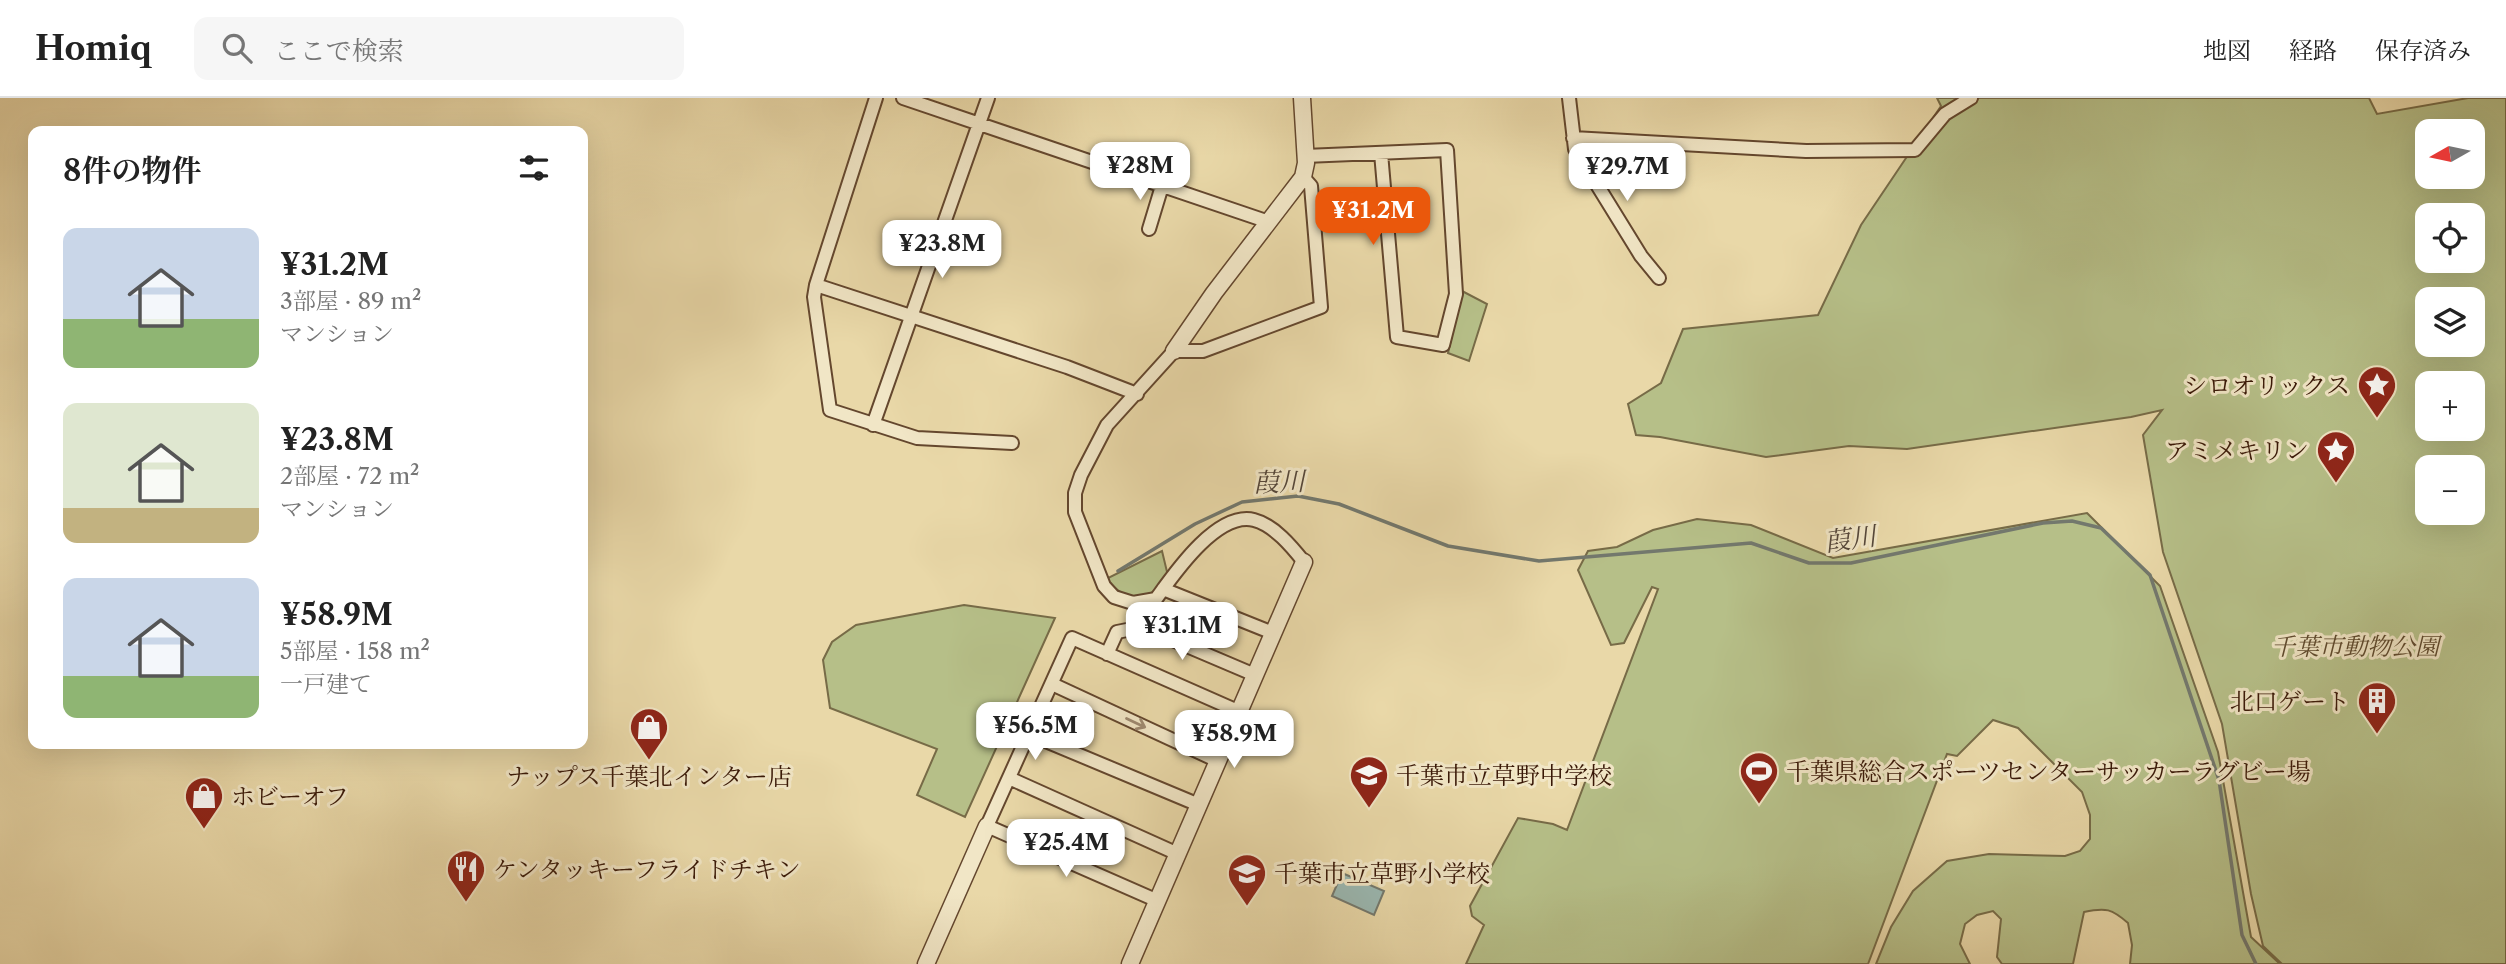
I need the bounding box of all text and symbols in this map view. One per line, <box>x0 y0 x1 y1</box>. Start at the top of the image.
search box <box>194 17 684 80</box>
text: Homiq <box>35 28 152 69</box>
icon: search <box>218 29 256 67</box>
text: ここで検索 <box>274 35 404 67</box>
text: 地図 <box>2203 36 2251 65</box>
text: 経路 <box>2289 36 2337 65</box>
text: 保存済み <box>2375 36 2471 65</box>
north arrow <box>2415 119 2485 189</box>
map controls <box>2415 119 2485 525</box>
pin: ¥28M <box>1099 142 1181 202</box>
pin: ¥29.7M <box>1570 144 1684 203</box>
icon: filters <box>515 149 553 187</box>
text: ¥28M <box>1106 151 1174 179</box>
text: 8件の物件 <box>63 152 201 189</box>
text: ¥29.7M <box>1585 152 1669 180</box>
pin: ¥31.2M <box>1316 188 1430 247</box>
text: ¥31.2M <box>1331 196 1415 224</box>
button: locate <box>2415 203 2485 273</box>
pin: ¥23.8M <box>885 220 999 280</box>
text: ¥23.8M <box>898 229 986 257</box>
text: ¥31.2M <box>280 246 389 283</box>
icon: home <box>119 256 203 340</box>
text: 3部屋 · 89 m² <box>280 287 421 315</box>
button: layers <box>2415 287 2485 357</box>
text: マンション <box>280 320 394 348</box>
place icon: シロオリックス <box>2356 364 2398 419</box>
place label: シロオリックス <box>2183 371 2350 400</box>
button: + <box>2415 371 2485 441</box>
text: ¥23.8M <box>280 421 394 458</box>
place icon: アミメキリン <box>2315 429 2357 484</box>
icon: home <box>119 431 203 515</box>
place label: アミメキリン <box>2165 436 2309 465</box>
button: − <box>2415 455 2485 525</box>
text: 2部屋 · 72 m² <box>280 462 419 490</box>
water label: 葭川 <box>1252 465 1309 499</box>
text: マンション <box>280 495 394 523</box>
water label: 葭川 <box>1822 519 1881 558</box>
text: ¥58.9M <box>280 596 393 633</box>
pin: ¥31.1M <box>1125 602 1239 662</box>
icon: home <box>119 606 203 690</box>
text: ¥31.1M <box>1142 611 1222 639</box>
park label: 千葉市動物公園 <box>2271 632 2443 661</box>
text: 5部屋 · 158 m² <box>280 637 430 665</box>
text: 一戸建て <box>280 670 372 698</box>
building icon: 北口ゲート <box>2356 680 2398 735</box>
place label: 北口ゲート <box>2230 687 2350 716</box>
pin: ¥56.5M <box>978 702 1092 762</box>
shop icon: ナップス千葉北インター店 <box>628 706 670 761</box>
pin: ¥58.9M <box>1177 710 1291 770</box>
text: ¥56.5M <box>992 711 1078 739</box>
one-way arrow <box>1125 717 1146 730</box>
text: ¥58.9M <box>1191 719 1277 747</box>
sports icon: 千葉県総合スポーツセンターサッカーラグビー場 <box>1738 750 1780 805</box>
school or university icon: 千葉市立草野中学校 <box>1348 754 1390 809</box>
place label: 千葉県総合スポーツセンターサッカーラグビー場 <box>1786 757 2311 786</box>
place label: 千葉市立草野中学校 <box>1396 761 1612 790</box>
place label: ナップス千葉北インター店 <box>506 762 792 791</box>
shop icon: ホビーオフ <box>183 775 225 830</box>
place label: ホビーオフ <box>231 782 349 811</box>
pin: ¥25.4M <box>1009 820 1123 879</box>
text: ¥25.4M <box>1023 828 1109 856</box>
restaurant icon: ケンタッキーフライドチキン <box>445 848 487 903</box>
school or university icon: 千葉市立草野小学校 <box>1226 852 1268 907</box>
place label: ケンタッキーフライドチキン <box>493 855 801 884</box>
place label: 千葉市立草野小学校 <box>1274 859 1490 888</box>

